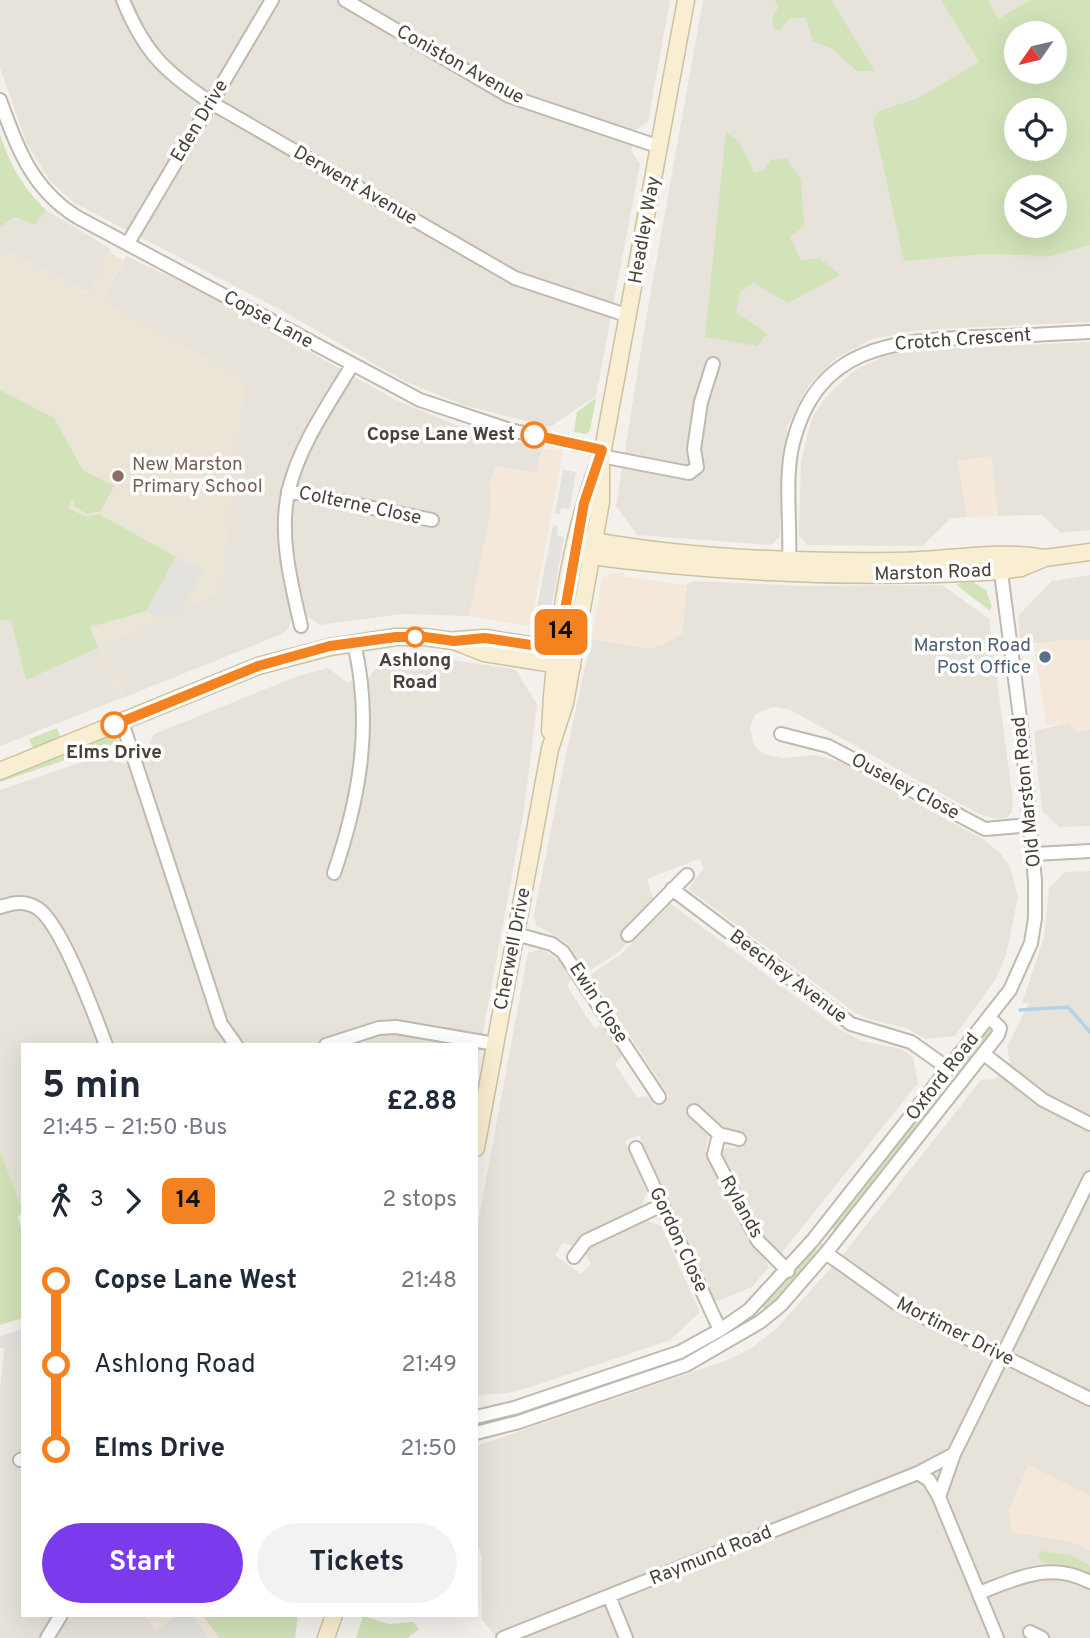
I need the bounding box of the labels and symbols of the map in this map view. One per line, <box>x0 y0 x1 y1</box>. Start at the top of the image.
street label: Coniston Avenue <box>392 20 528 110</box>
north arrow <box>1004 21 1068 84</box>
street label: Eden Drive <box>166 75 234 167</box>
street label: Derwent Avenue <box>289 141 421 231</box>
street label: Headley Way <box>624 174 666 286</box>
street label: Copse Lane <box>219 286 317 354</box>
street label: Crotch Crescent <box>894 323 1032 357</box>
marker: Copse Lane West <box>521 422 547 448</box>
place label: Copse Lane West <box>367 423 515 447</box>
place label: New Marston Primary School <box>132 453 263 499</box>
marker: New Marston Primary School <box>110 468 126 484</box>
street label: Colterne Close <box>296 481 424 531</box>
street label: Marston Road <box>874 559 992 587</box>
line badge: 14 <box>530 609 592 655</box>
marker: Ashlong Road <box>405 627 425 647</box>
place label: Marston Road Post Office <box>913 634 1031 680</box>
place label: Ashlong Road <box>379 649 451 695</box>
marker: Marston Road Post Office <box>1037 649 1053 665</box>
marker: Elms Drive <box>101 712 127 738</box>
street label: Old Marston Road <box>1007 715 1047 869</box>
place label: Elms Drive <box>66 741 162 765</box>
street label: Ouseley Close <box>847 748 963 826</box>
street label: Cherwell Drive <box>489 886 537 1012</box>
street label: Beechey Avenue <box>724 925 852 1029</box>
street label: Ewin Close <box>563 958 633 1048</box>
street label: Oxford Road <box>901 1028 985 1126</box>
street label: Rylands <box>714 1171 768 1243</box>
street label: Gordon Close <box>643 1184 713 1296</box>
street label: Mortimer Drive <box>892 1292 1018 1372</box>
street label: Raymund Road <box>646 1521 776 1591</box>

